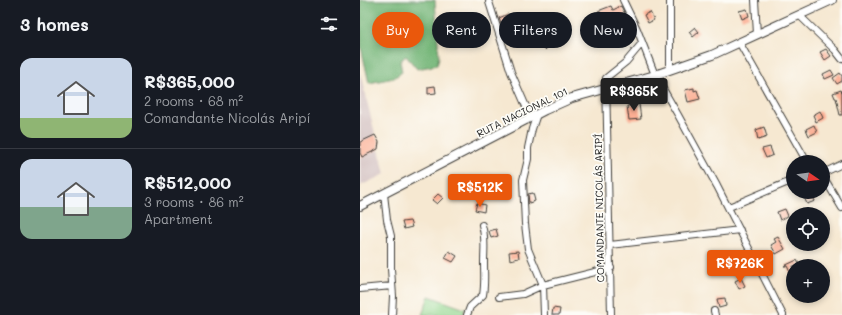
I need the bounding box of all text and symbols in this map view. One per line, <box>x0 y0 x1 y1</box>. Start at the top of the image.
chip: Buy <box>372 12 424 48</box>
chip: Rent <box>432 12 491 48</box>
chip: Filters <box>499 12 572 48</box>
chip: New <box>580 12 637 48</box>
text: 3 homes <box>20 13 89 35</box>
icon: filters <box>318 13 340 35</box>
text: R$365,000 <box>144 70 235 92</box>
icon: home <box>52 74 100 122</box>
pin: R$365K <box>601 78 667 112</box>
text: R$365K <box>610 82 658 99</box>
street label: RUTA NACIONAL 101 <box>474 84 570 140</box>
text: 2 rooms · 68 m² <box>144 92 243 109</box>
text: Comandante Nicolás Aripí <box>144 109 311 126</box>
street label: COMANDANTE NICOLÁS ARIPÍ <box>591 133 607 282</box>
north arrow <box>786 155 830 199</box>
map controls <box>786 155 830 303</box>
text: R$512,000 <box>144 171 231 193</box>
pin: R$512K <box>447 174 513 208</box>
icon: home <box>52 175 100 223</box>
text: R$512K <box>457 178 503 195</box>
text: 3 rooms · 86 m² <box>144 193 244 210</box>
button: locate <box>786 207 830 251</box>
text: Apartment <box>144 210 213 227</box>
pin: R$726K <box>707 250 773 284</box>
text: R$726K <box>716 254 764 271</box>
button: + <box>786 259 830 303</box>

